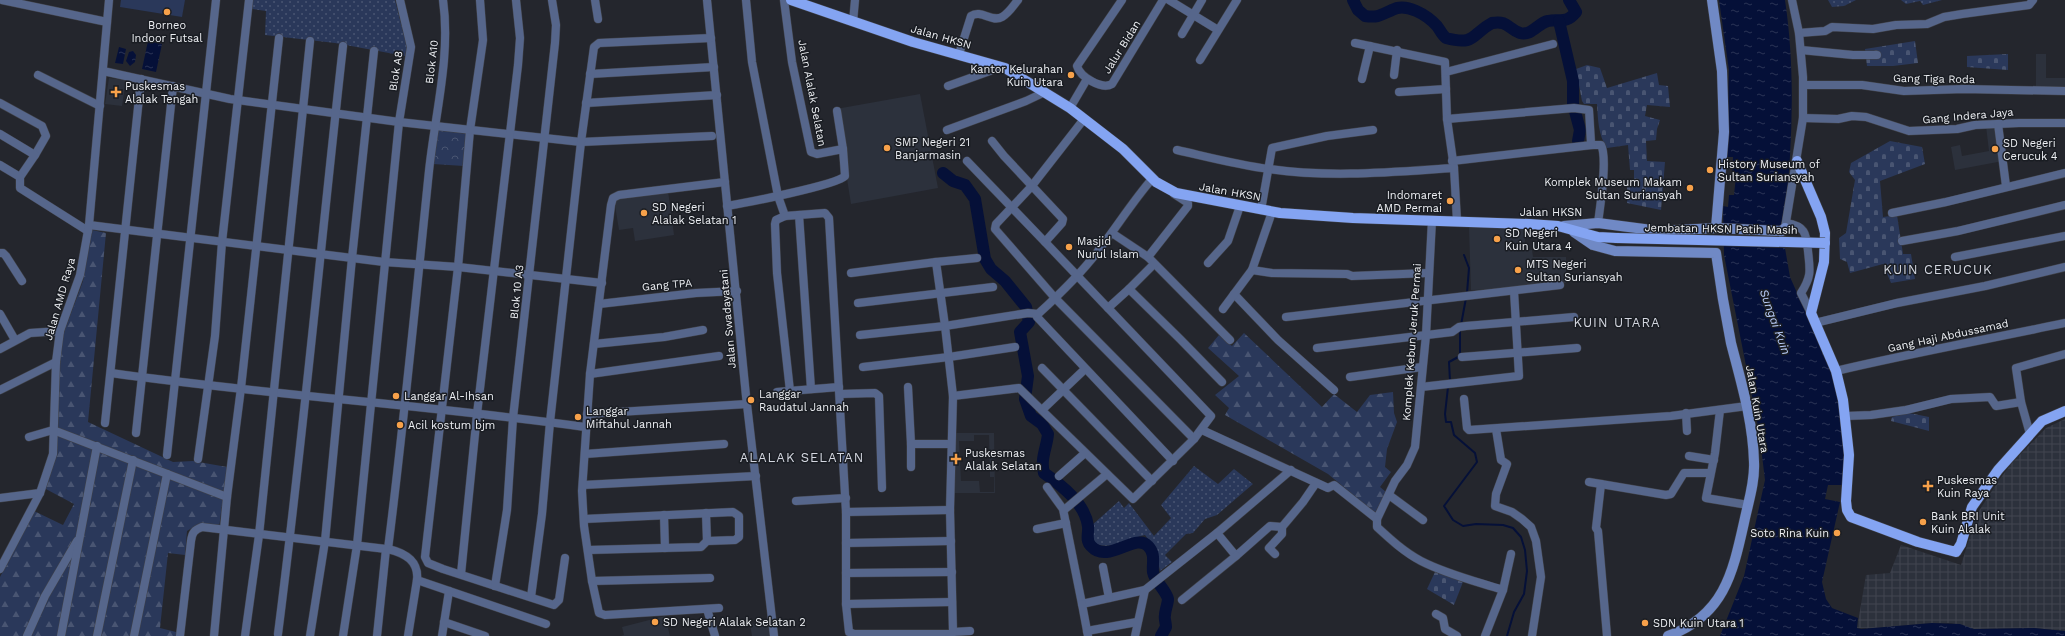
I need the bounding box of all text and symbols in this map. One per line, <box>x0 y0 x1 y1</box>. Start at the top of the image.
marker: Borneo Indoor Futsal <box>162 7 172 17</box>
street label: Jalur Bidan <box>1100 18 1144 76</box>
place label: Borneo Indoor Futsal <box>131 19 203 45</box>
street label: Jalan HKSN <box>909 22 973 52</box>
street label: Jalan Alalak Selatan <box>795 38 829 148</box>
street label: Blok A10 <box>423 39 441 85</box>
street label: Blok A8 <box>386 50 406 92</box>
place label: Kantor Kelurahan Kuin Utara <box>970 63 1063 89</box>
marker: Kantor Kelurahan Kuin Utara <box>1066 70 1076 80</box>
street label: Gang Tiga Roda <box>1893 72 1975 86</box>
place label: Puskesmas Alalak Tengah <box>125 80 198 106</box>
marker: Puskesmas Alalak Tengah <box>110 86 122 98</box>
street label: Gang Indera Jaya <box>1922 106 2014 126</box>
place label: SMP Negeri 21 Banjarmasin <box>895 136 970 162</box>
place label: SD Negeri Cerucuk 4 <box>2003 137 2058 163</box>
marker: SMP Negeri 21 Banjarmasin <box>882 143 892 153</box>
marker: SD Negeri Cerucuk 4 <box>1990 144 2000 154</box>
place label: History Museum of Sultan Suriansyah <box>1718 158 1820 184</box>
marker: History Museum of Sultan Suriansyah <box>1705 165 1715 175</box>
place label: Komplek Museum Makam Sultan Suriansyah <box>1544 176 1682 202</box>
street label: Jalan HKSN <box>1198 180 1262 204</box>
marker: Komplek Museum Makam Sultan Suriansyah <box>1685 183 1695 193</box>
place label: Indomaret AMD Permai <box>1377 189 1442 215</box>
marker: Indomaret AMD Permai <box>1445 196 1455 206</box>
place label: SD Negeri Alalak Selatan 1 <box>652 201 736 227</box>
street label: Jalan HKSN <box>1520 206 1582 219</box>
marker: SD Negeri Alalak Selatan 1 <box>639 208 649 218</box>
street label: Jembatan HKSN Patih Masih <box>1644 221 1798 237</box>
place label: SD Negeri Kuin Utara 4 <box>1505 227 1572 253</box>
marker: SD Negeri Kuin Utara 4 <box>1492 234 1502 244</box>
place label: Masjid Nurul Islam <box>1077 235 1139 261</box>
marker: Masjid Nurul Islam <box>1064 242 1074 252</box>
street label: Jalan AMD Raya <box>42 256 78 342</box>
place label: MTS Negeri Sultan Suriansyah <box>1526 258 1623 284</box>
district label: KUIN CERUCUK <box>1883 262 1993 277</box>
street label: Komplek Kebun Jeruk Permai <box>1400 263 1424 421</box>
street label: Blok 10 A3 <box>508 264 526 320</box>
marker: MTS Negeri Sultan Suriansyah <box>1513 265 1523 275</box>
street label: Jalan Swadayatani <box>717 269 739 369</box>
street label: Gang TPA <box>641 276 693 294</box>
water label: Sungai Kuin <box>1757 287 1793 357</box>
district label: KUIN UTARA <box>1573 315 1661 330</box>
street label: Gang Haji Abdussamad <box>1886 317 2010 355</box>
street label: Jalan Kuin Utara <box>1743 364 1771 454</box>
place label: Langgar Raudatul Jannah <box>759 388 849 414</box>
place label: Langgar Al-Ihsan <box>404 390 494 403</box>
marker: Langgar Al-Ihsan <box>391 391 401 401</box>
marker: Langgar Raudatul Jannah <box>746 395 756 405</box>
place label: Langgar Miftahul Jannah <box>586 405 672 431</box>
marker: Langgar Miftahul Jannah <box>573 412 583 422</box>
place label: Acil kostum bjm <box>408 419 495 432</box>
marker: Acil kostum bjm <box>395 420 405 430</box>
place label: Puskesmas Alalak Selatan <box>965 447 1042 473</box>
district label: ALALAK SELATAN <box>740 450 864 465</box>
marker: Puskesmas Alalak Selatan <box>950 453 962 465</box>
place label: Puskesmas Kuin Raya <box>1937 474 1997 500</box>
marker: Puskesmas Kuin Raya <box>1922 480 1934 492</box>
place label: Bank BRI Unit Kuin Alalak <box>1931 510 2005 536</box>
marker: Bank BRI Unit Kuin Alalak <box>1918 517 1928 527</box>
place label: Soto Rina Kuin <box>1750 527 1829 540</box>
marker: Soto Rina Kuin <box>1832 528 1842 538</box>
place label: SD Negeri Alalak Selatan 2 <box>663 616 806 629</box>
marker: SD Negeri Alalak Selatan 2 <box>650 617 660 627</box>
place label: SDN Kuin Utara 1 <box>1653 617 1744 630</box>
marker: SDN Kuin Utara 1 <box>1640 618 1650 628</box>

